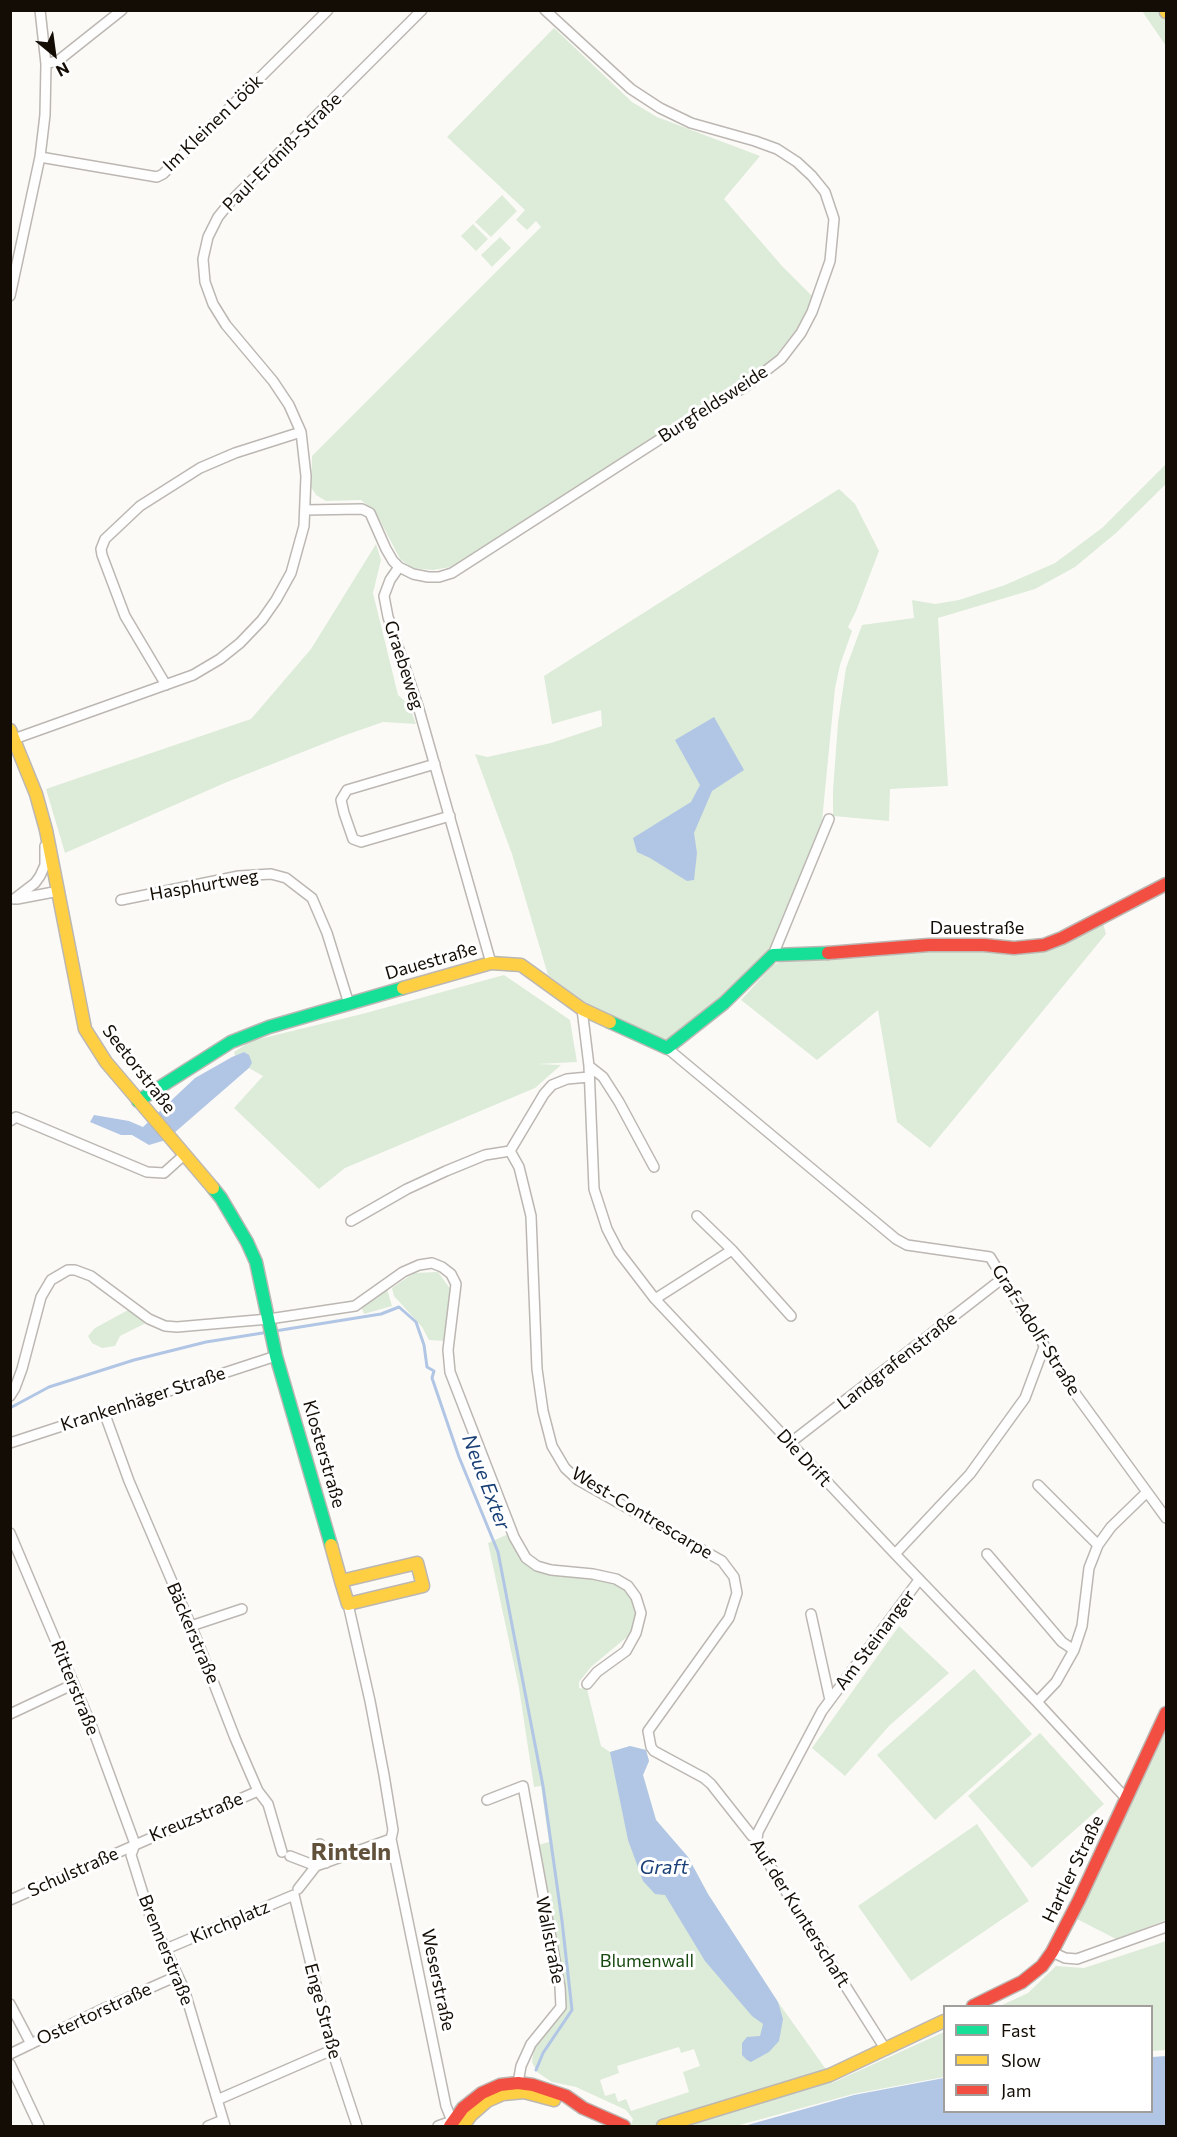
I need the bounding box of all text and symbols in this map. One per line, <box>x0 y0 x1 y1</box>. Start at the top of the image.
north arrow <box>24 24 84 84</box>
text: N <box>53 59 73 81</box>
street label: Im Kleinen Löök <box>159 70 267 176</box>
street label: Paul-Erdniß-Straße <box>218 88 346 216</box>
street label: Burgfeldsweide <box>654 361 772 447</box>
street label: Graebeweg <box>379 618 429 712</box>
street label: Hasphurtweg <box>148 865 260 905</box>
street label: Dauestraße <box>930 917 1024 939</box>
street label: Dauestraße <box>383 938 479 984</box>
street label: Seetorstraße <box>98 1020 180 1118</box>
street label: Graf-Adolf-Straße <box>987 1261 1085 1399</box>
street label: Landgrafenstraße <box>833 1308 961 1414</box>
street label: Krankenhäger Straße <box>58 1362 228 1436</box>
street label: Klosterstraße <box>298 1398 350 1510</box>
street label: Die Drift <box>772 1425 836 1491</box>
water label: Neue Exter <box>457 1431 515 1533</box>
street label: West-Contrescarpe <box>568 1462 716 1564</box>
street label: Bäckerstraße <box>162 1579 224 1687</box>
street label: Am Steinanger <box>830 1586 920 1694</box>
street label: Ritterstraße <box>46 1638 104 1738</box>
street label: Kreuzstraße <box>146 1788 246 1846</box>
street label: Hartler Straße <box>1038 1812 1108 1926</box>
street label: Auf der Kunterschaft <box>746 1835 854 1991</box>
district label: Rinteln <box>311 1838 391 1866</box>
street label: Schulstraße <box>24 1842 122 1902</box>
water label: Graft <box>639 1855 689 1879</box>
street label: Brennerstraße <box>134 1892 198 2008</box>
street label: Wallstraße <box>531 1895 569 1985</box>
street label: Kirchplatz <box>187 1896 273 1948</box>
street label: Weserstraße <box>417 1927 459 2033</box>
park label: Blumenwall <box>600 1950 694 1972</box>
street label: Enge Straße <box>300 1961 346 2061</box>
street label: Ostertorstraße <box>33 1978 155 2050</box>
legend <box>943 2005 1153 2113</box>
text: Fast <box>1001 2019 1036 2041</box>
text: Slow <box>1001 2049 1041 2071</box>
text: Jam <box>1001 2079 1031 2101</box>

